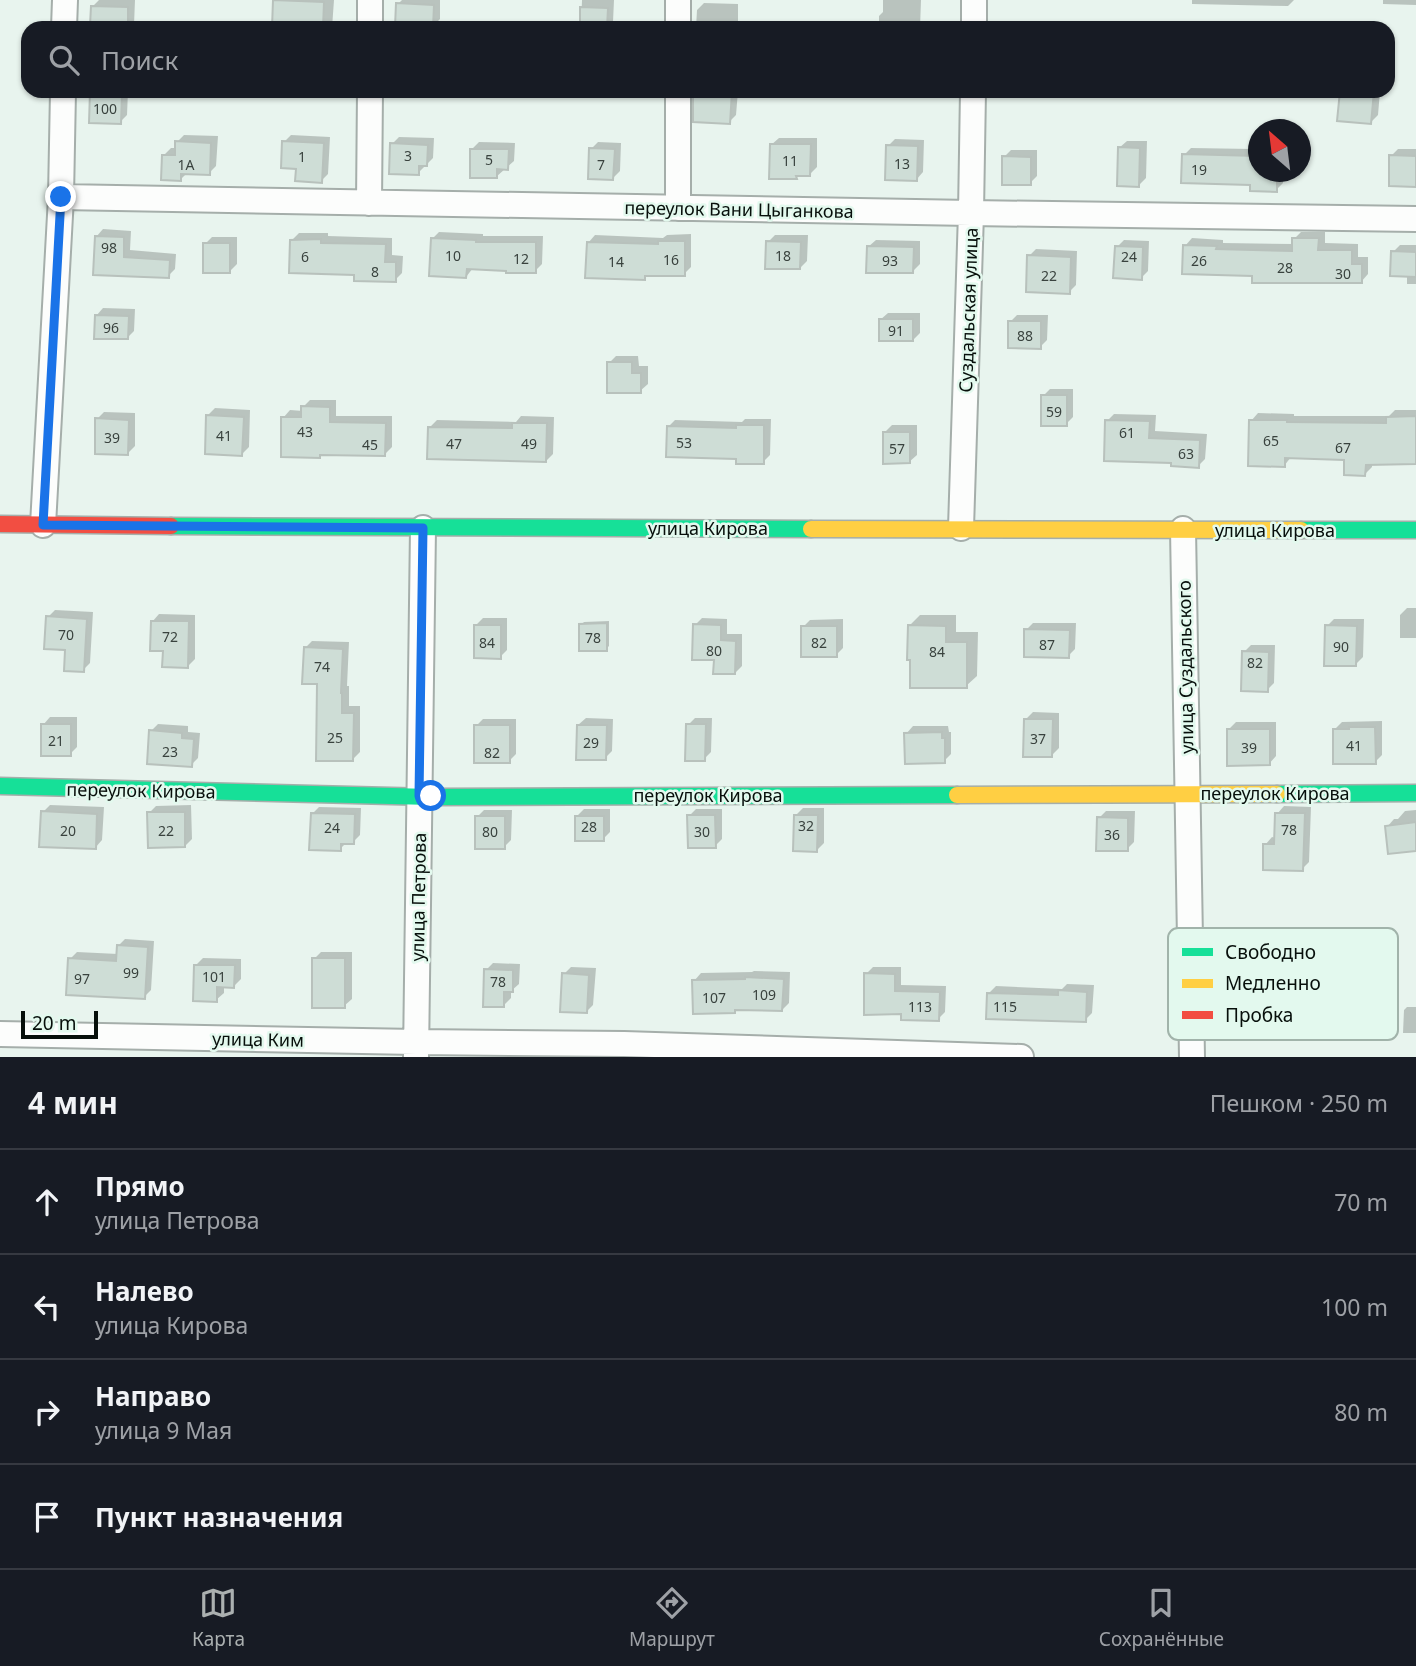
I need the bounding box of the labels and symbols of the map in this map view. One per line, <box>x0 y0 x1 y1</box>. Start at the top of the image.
house number: 100 <box>93 99 117 118</box>
north arrow <box>1248 119 1311 182</box>
house number: 3 <box>404 146 412 165</box>
house number: 1 <box>298 147 306 166</box>
house number: 5 <box>485 150 493 169</box>
house number: 11 <box>782 151 798 170</box>
house number: 13 <box>894 154 910 173</box>
house number: 1А <box>178 155 195 174</box>
house number: 7 <box>597 155 605 174</box>
house number: 19 <box>1191 160 1207 179</box>
route end <box>45 181 76 212</box>
street label: переулок Вани Цыганкова <box>624 195 854 223</box>
street label: Суздальская улица <box>953 227 983 393</box>
house number: 98 <box>101 238 117 257</box>
house number: 10 <box>445 246 461 265</box>
house number: 18 <box>775 246 791 265</box>
house number: 6 <box>301 247 309 266</box>
house number: 24 <box>1121 247 1137 266</box>
house number: 12 <box>513 249 529 268</box>
house number: 16 <box>663 250 679 269</box>
house number: 93 <box>882 251 898 270</box>
house number: 26 <box>1191 251 1207 270</box>
house number: 14 <box>608 252 624 271</box>
house number: 28 <box>1277 258 1293 277</box>
house number: 8 <box>371 262 379 281</box>
house number: 30 <box>1335 264 1351 283</box>
house number: 22 <box>1041 266 1057 285</box>
house number: 96 <box>103 318 119 337</box>
house number: 91 <box>888 321 904 340</box>
house number: 88 <box>1017 326 1033 345</box>
house number: 59 <box>1046 402 1062 421</box>
house number: 43 <box>297 422 313 441</box>
house number: 61 <box>1119 423 1135 442</box>
house number: 41 <box>216 426 232 445</box>
house number: 39 <box>104 428 120 447</box>
house number: 65 <box>1263 431 1279 450</box>
house number: 53 <box>676 433 692 452</box>
house number: 47 <box>446 434 462 453</box>
house number: 49 <box>521 434 537 453</box>
house number: 45 <box>362 435 378 454</box>
house number: 67 <box>1335 438 1351 457</box>
house number: 57 <box>889 439 905 458</box>
house number: 63 <box>1178 444 1194 463</box>
street label: улица Кирова <box>648 516 768 540</box>
street label: улица Кирова <box>1215 518 1335 542</box>
street label: улица Суздальского <box>1171 580 1199 754</box>
house number: 70 <box>58 625 74 644</box>
house number: 72 <box>162 627 178 646</box>
house number: 78 <box>585 628 601 647</box>
house number: 84 <box>479 633 495 652</box>
house number: 82 <box>811 633 827 652</box>
house number: 87 <box>1039 635 1055 654</box>
house number: 90 <box>1333 637 1349 656</box>
house number: 80 <box>706 641 722 660</box>
house number: 84 <box>929 642 945 661</box>
house number: 82 <box>1247 653 1263 672</box>
house number: 74 <box>314 657 330 676</box>
house number: 25 <box>327 728 343 747</box>
house number: 37 <box>1030 729 1046 748</box>
house number: 21 <box>48 731 64 750</box>
house number: 29 <box>583 733 599 752</box>
house number: 41 <box>1346 736 1362 755</box>
house number: 39 <box>1241 738 1257 757</box>
house number: 23 <box>162 742 178 761</box>
house number: 82 <box>484 743 500 762</box>
street label: переулок Кирова <box>66 777 216 803</box>
route start <box>415 780 446 811</box>
street label: переулок Кирова <box>1200 781 1350 805</box>
street label: переулок Кирова <box>633 783 783 807</box>
house number: 32 <box>798 816 814 835</box>
house number: 28 <box>581 817 597 836</box>
house number: 24 <box>324 818 340 837</box>
house number: 78 <box>1281 820 1297 839</box>
house number: 20 <box>60 821 76 840</box>
house number: 22 <box>158 821 174 840</box>
house number: 80 <box>482 822 498 841</box>
house number: 30 <box>694 822 710 841</box>
house number: 36 <box>1104 825 1120 844</box>
street label: улица Петрова <box>405 832 431 962</box>
legend <box>1168 928 1398 1040</box>
text: Свободно <box>1225 939 1316 965</box>
house number: 99 <box>123 963 139 982</box>
house number: 101 <box>202 967 226 986</box>
house number: 97 <box>74 969 90 988</box>
text: Медленно <box>1225 970 1321 996</box>
house number: 78 <box>490 972 506 991</box>
house number: 109 <box>752 985 776 1004</box>
house number: 107 <box>702 988 726 1007</box>
house number: 113 <box>908 997 932 1016</box>
house number: 115 <box>993 997 1017 1016</box>
text: Пробка <box>1225 1002 1293 1028</box>
scale bar <box>21 1008 98 1040</box>
street label: улица Ким <box>212 1026 304 1052</box>

